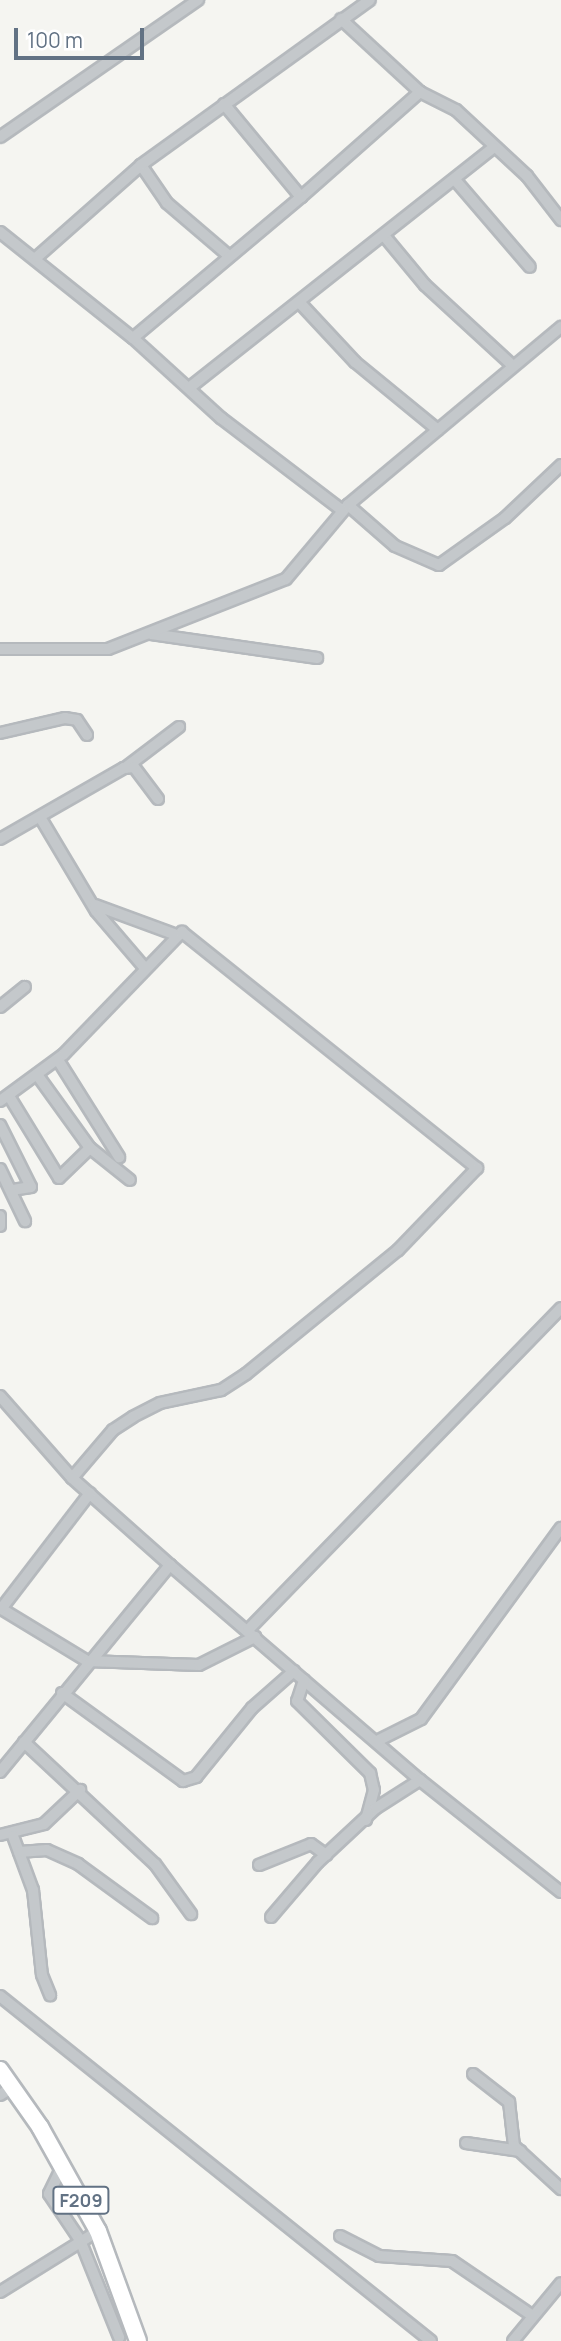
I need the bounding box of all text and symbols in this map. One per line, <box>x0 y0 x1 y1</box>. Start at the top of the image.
scale bar <box>18 14 147 58</box>
text: 100 m <box>27 26 83 54</box>
road number: F209 <box>51 2186 111 2214</box>

